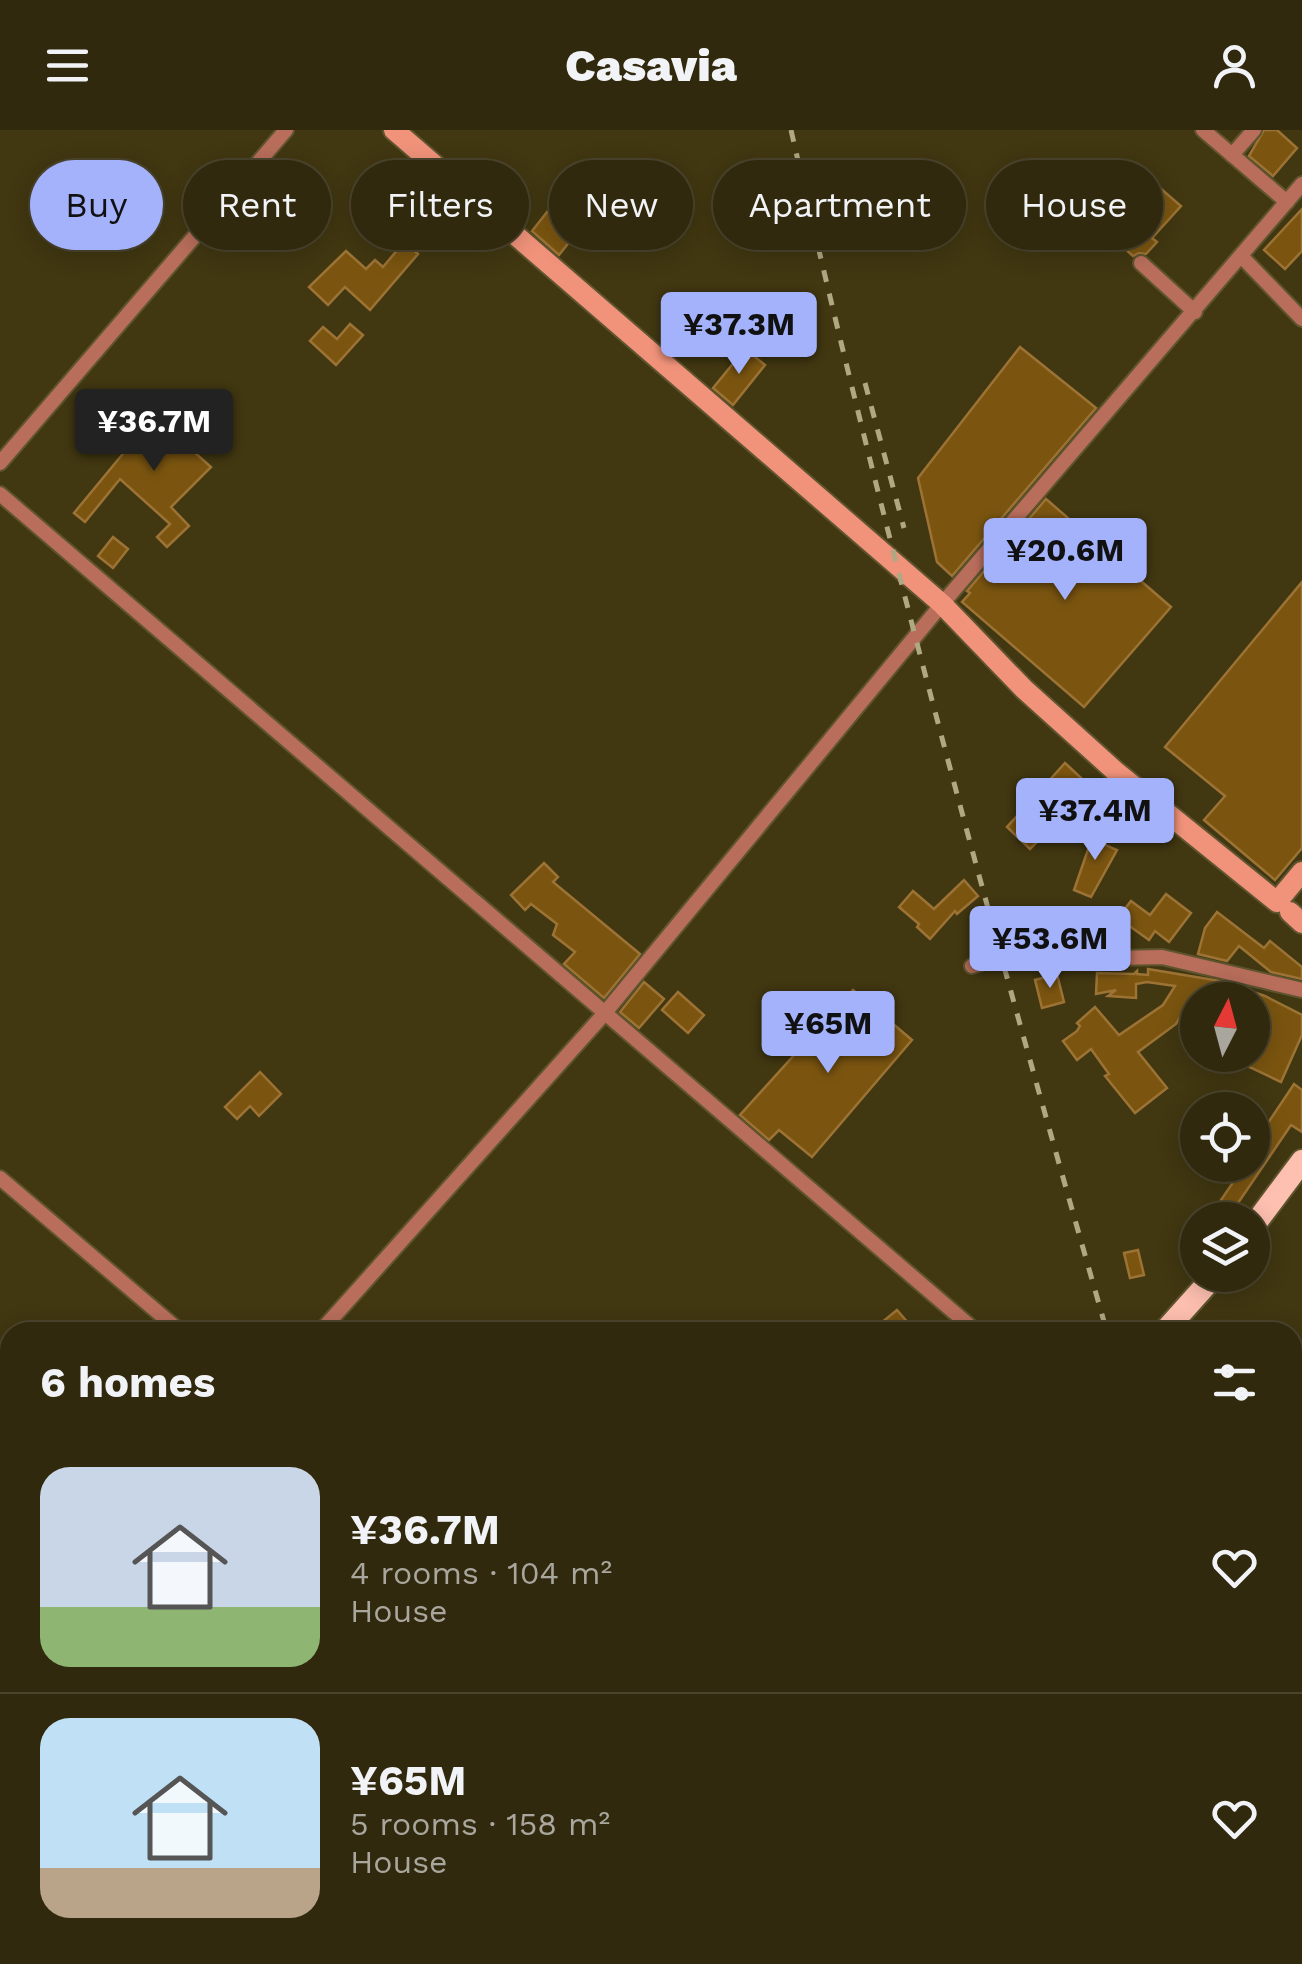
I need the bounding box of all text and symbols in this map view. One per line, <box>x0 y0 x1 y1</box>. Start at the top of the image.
icon: menu <box>40 38 95 93</box>
icon: person <box>1207 38 1262 93</box>
text: Casavia <box>565 39 737 92</box>
chip: Buy <box>30 160 163 250</box>
chip: Rent <box>183 160 331 250</box>
chip: Filters <box>351 160 529 250</box>
chip: New <box>549 160 693 250</box>
chip: Apartment <box>713 160 966 250</box>
chip: House <box>986 160 1163 250</box>
pin: ¥37.3M <box>658 292 820 377</box>
text: ¥37.3M <box>683 305 795 343</box>
pin: ¥36.7M <box>73 389 235 474</box>
text: ¥36.7M <box>97 402 211 440</box>
pin: ¥20.6M <box>984 518 1146 603</box>
text: ¥20.6M <box>1006 531 1124 569</box>
pin: ¥37.4M <box>1014 778 1176 863</box>
text: ¥37.4M <box>1038 791 1152 829</box>
pin: ¥53.6M <box>969 906 1131 991</box>
text: ¥53.6M <box>992 919 1108 957</box>
north arrow <box>1180 982 1270 1072</box>
map controls <box>1180 982 1270 1292</box>
pin: ¥65M <box>769 991 887 1076</box>
text: ¥65M <box>784 1004 872 1042</box>
button: locate <box>1180 1092 1270 1182</box>
button: layers <box>1180 1202 1270 1292</box>
icon: filters <box>1207 1355 1262 1410</box>
text: 6 homes <box>40 1358 215 1407</box>
text: ¥36.7M <box>350 1505 500 1554</box>
icon: home <box>120 1507 240 1627</box>
icon: heart <box>1207 1540 1262 1595</box>
text: 4 rooms · 104 m² <box>350 1554 612 1592</box>
text: House <box>350 1592 448 1630</box>
text: ¥65M <box>350 1756 467 1805</box>
icon: home <box>120 1758 240 1878</box>
icon: heart <box>1207 1791 1262 1846</box>
text: 5 rooms · 158 m² <box>350 1805 610 1843</box>
text: House <box>350 1843 448 1881</box>

